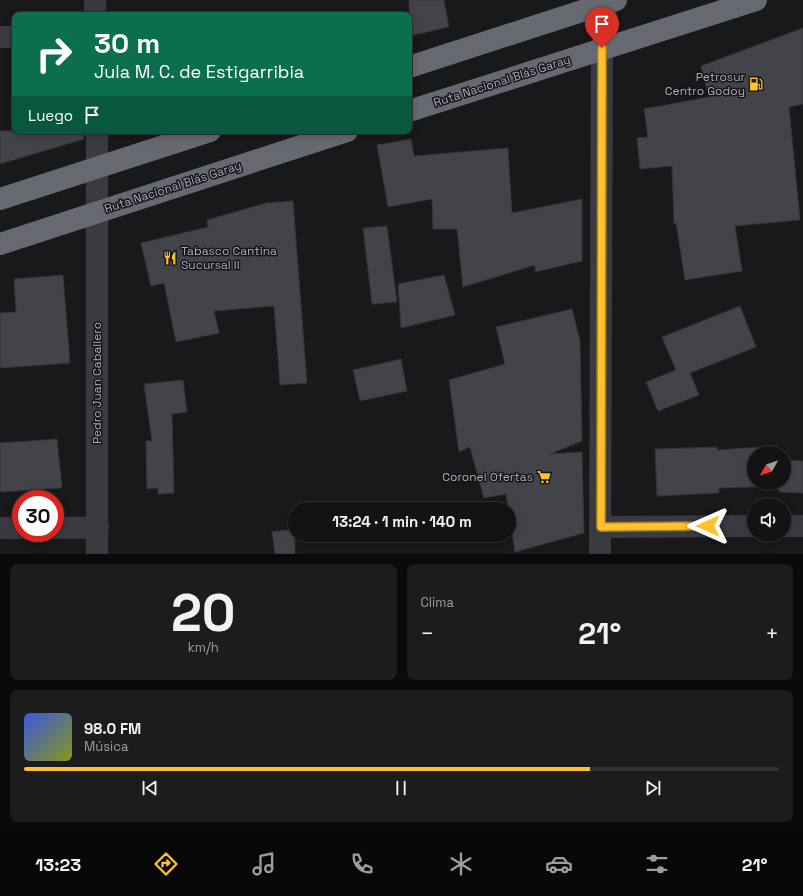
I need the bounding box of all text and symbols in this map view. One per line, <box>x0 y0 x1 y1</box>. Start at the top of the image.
pin <box>585 7.0 619 48</box>
icon: arrive <box>591 13 613 35</box>
text: 30 m <box>94 25 160 61</box>
icon: right <box>28 28 80 80</box>
street label: Ruta Nacional Blás Garay <box>431 51 573 111</box>
text: Jula M. C. de Estigarribia <box>94 60 304 83</box>
place label: Petrosur Centro Godoy <box>665 69 745 99</box>
fuel station icon: Petrosur Centro Godoy <box>748 76 764 92</box>
icon: arrive <box>81 104 103 126</box>
text: Luego <box>28 106 73 125</box>
street label: Ruta Nacional Blás Garay <box>102 157 244 217</box>
place label: Tabasco Cantina Sucursal II <box>181 243 277 273</box>
restaurant icon: Tabasco Cantina Sucursal II <box>162 250 178 266</box>
street label: Pedro Juan Caballero <box>89 322 105 444</box>
north arrow <box>747 446 791 490</box>
map controls <box>747 446 791 542</box>
place label: Coronel Ofertas <box>442 469 533 485</box>
supermarket icon: Coronel Ofertas <box>536 469 552 485</box>
speed limit sign: 30 <box>12 490 64 542</box>
button: sound <box>747 498 791 542</box>
position arrow <box>687 505 729 547</box>
text: 13:24 · 1 min · 140 m <box>332 512 472 531</box>
text: 20 <box>171 580 236 646</box>
text: Clima <box>421 594 454 611</box>
text: 21° <box>578 614 621 653</box>
text: − <box>421 619 434 647</box>
text: + <box>765 619 779 647</box>
text: km/h <box>188 639 219 656</box>
text: 98.0 FM <box>84 719 141 738</box>
text: Música <box>84 738 129 755</box>
icon: previous <box>139 777 161 799</box>
icon: pause <box>390 777 412 799</box>
icon: next <box>642 777 664 799</box>
icon: directions <box>152 850 180 878</box>
icon: music <box>250 850 278 878</box>
icon: phone <box>348 850 376 878</box>
icon: climate <box>447 850 475 878</box>
icon: car <box>545 850 573 878</box>
icon: filters <box>643 850 671 878</box>
text: 13:23 <box>35 853 81 876</box>
text: 21° <box>742 853 768 876</box>

